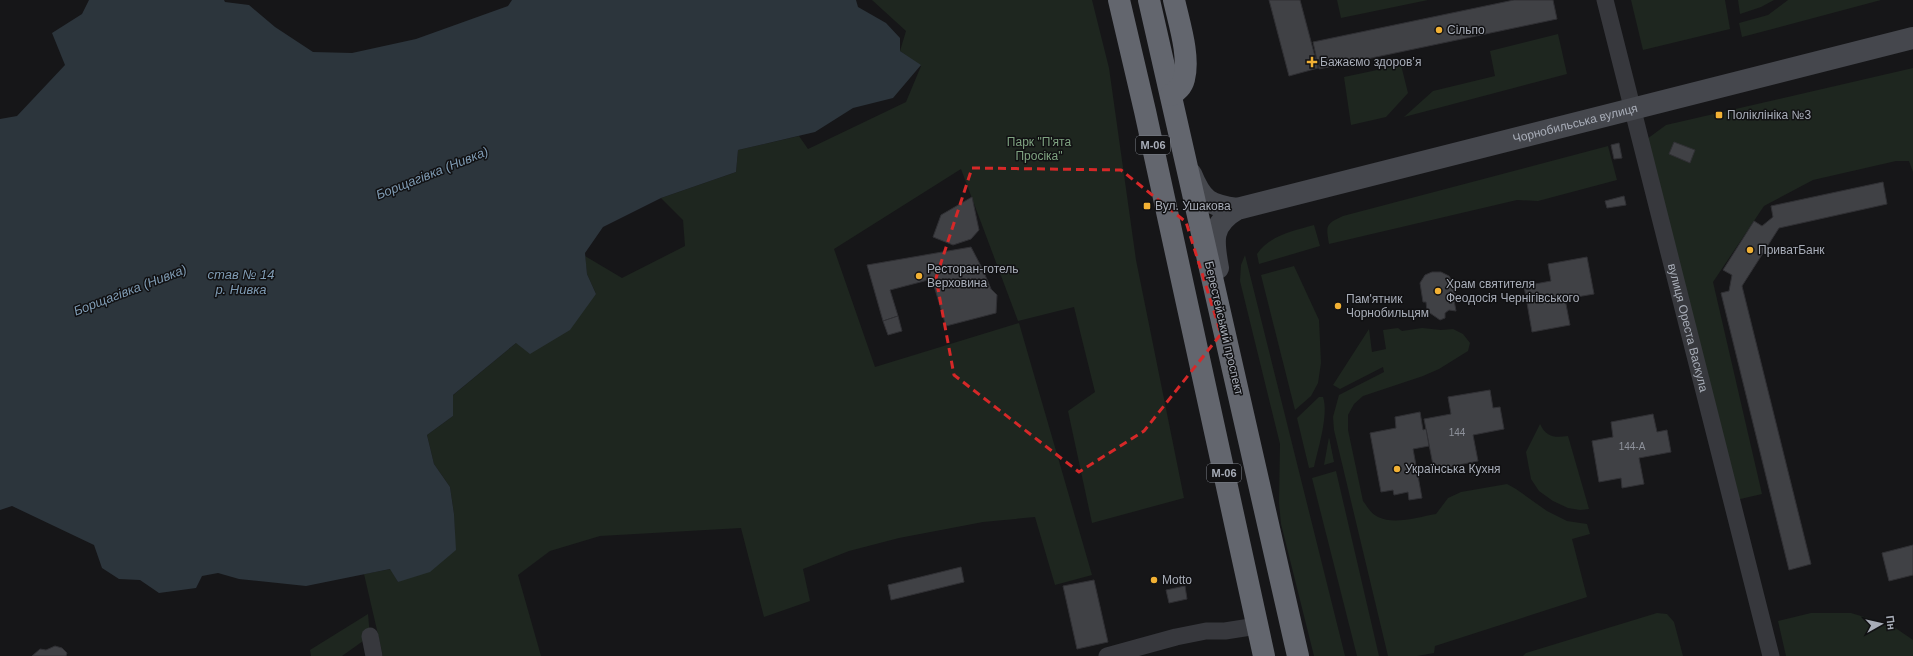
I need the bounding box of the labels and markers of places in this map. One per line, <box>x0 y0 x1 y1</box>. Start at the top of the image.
place label: Сільпо <box>1447 23 1485 37</box>
marker: Сільпо <box>1434 25 1444 35</box>
place label: Бажаємо здоровʼя <box>1320 55 1421 69</box>
marker: Бажаємо здоровʼя <box>1307 57 1317 67</box>
place label: Поліклініка №3 <box>1727 108 1811 122</box>
marker: Поліклініка №3 <box>1714 110 1724 120</box>
place label: Вул. Ушакова <box>1155 199 1231 213</box>
marker: Вул. Ушакова <box>1142 201 1152 211</box>
place label: ПриватБанк <box>1758 243 1825 257</box>
marker: ПриватБанк <box>1745 245 1755 255</box>
place label: Ресторан-готель Верховина <box>927 262 1019 290</box>
marker: Ресторан-готель Верховина <box>914 271 924 281</box>
place label: Храм святителя Феодосія Чернігівського <box>1446 277 1580 305</box>
marker: Храм святителя Феодосія Чернігівського <box>1433 286 1443 296</box>
place label: Пам'ятник Чорнобильцям <box>1346 292 1429 320</box>
marker: Пам'ятник Чорнобильцям <box>1333 301 1343 311</box>
place label: Українська Кухня <box>1405 462 1501 476</box>
marker: Українська Кухня <box>1392 464 1402 474</box>
place label: Motto <box>1162 573 1192 587</box>
marker: Motto <box>1149 575 1159 585</box>

